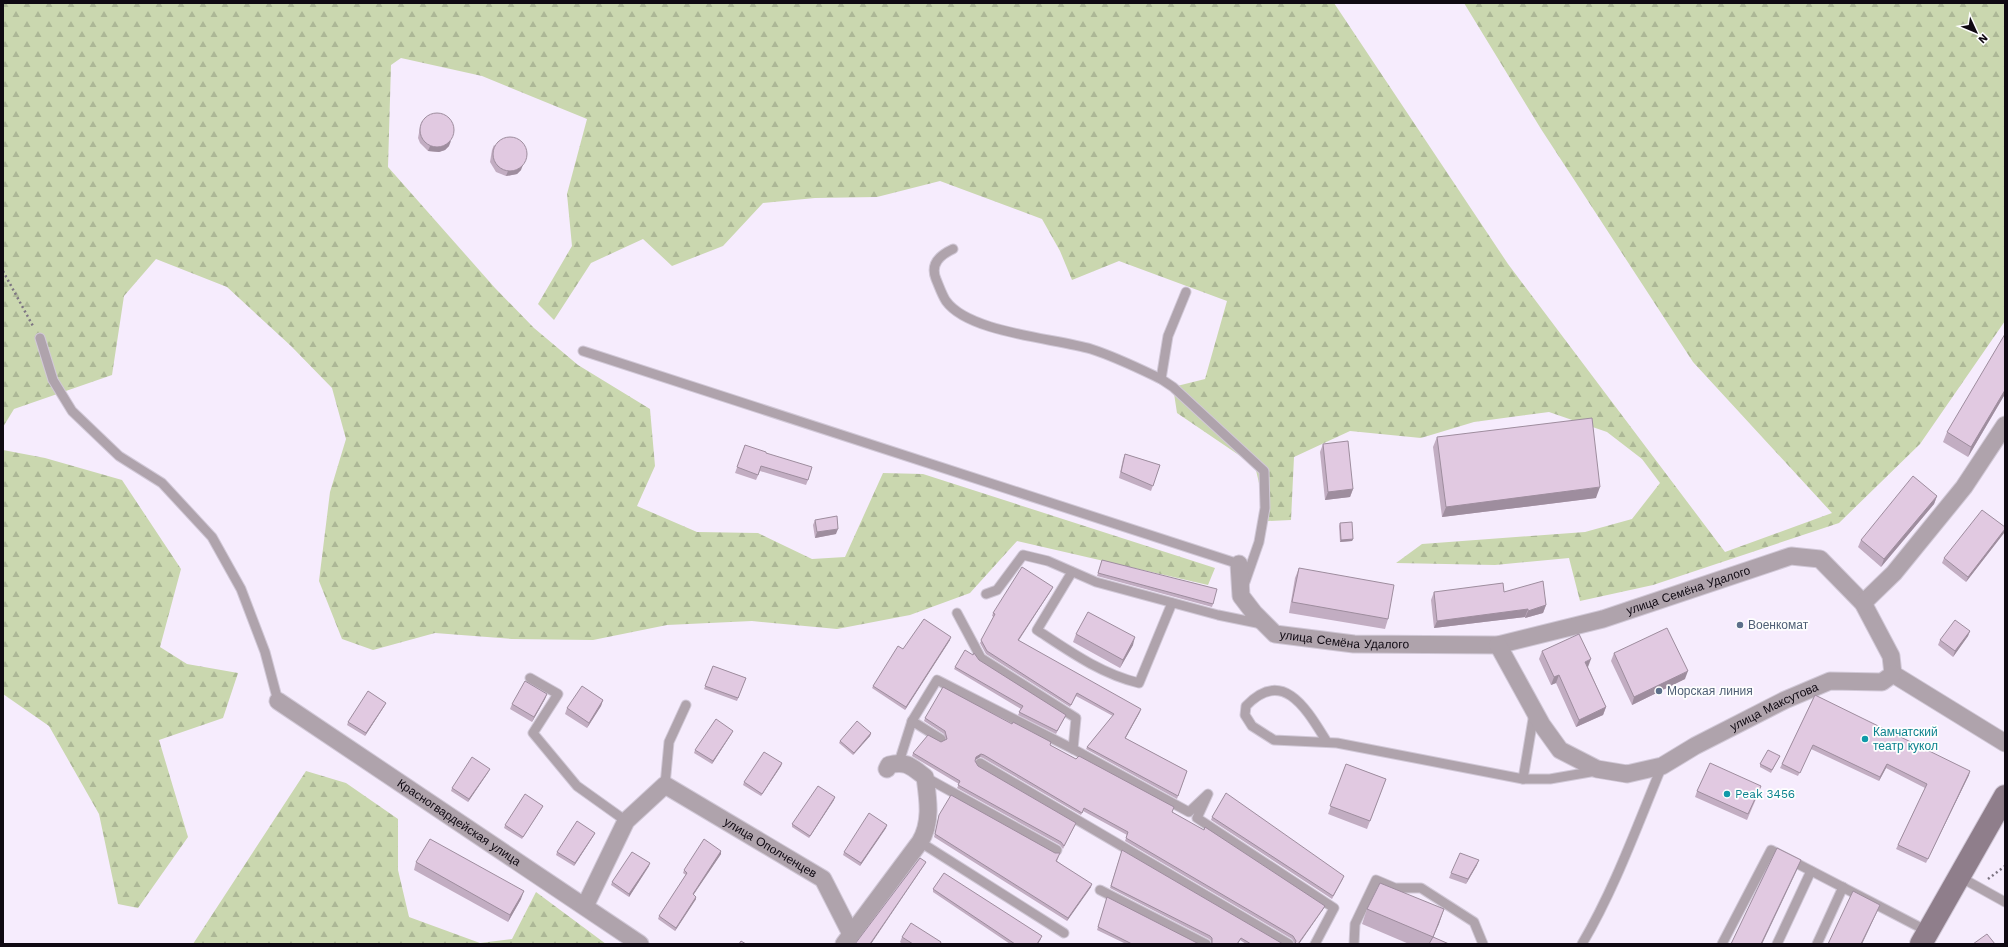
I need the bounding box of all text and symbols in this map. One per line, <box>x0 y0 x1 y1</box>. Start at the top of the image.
north arrow <box>1956 12 1996 52</box>
text: N <box>1975 31 1990 46</box>
street label: улица Семёна Удалого <box>1625 563 1752 618</box>
place label: Военкомат <box>1748 618 1809 632</box>
marker: Военкомат <box>1735 620 1745 630</box>
street label: улица Семёна Удалого <box>1279 628 1410 651</box>
street label: улица Максутова <box>1728 680 1821 734</box>
place label: Морская линия <box>1667 684 1753 698</box>
marker: Морская линия <box>1654 686 1664 696</box>
place label: Камчатский театр кукол <box>1873 725 1938 753</box>
marker: Камчатский театр кукол <box>1860 734 1870 744</box>
street label: Красногвардейская улица <box>395 776 524 869</box>
place label: Peak 3456 <box>1735 787 1795 801</box>
marker: Peak 3456 <box>1722 789 1732 799</box>
street label: улица Ополченцев <box>721 815 819 881</box>

